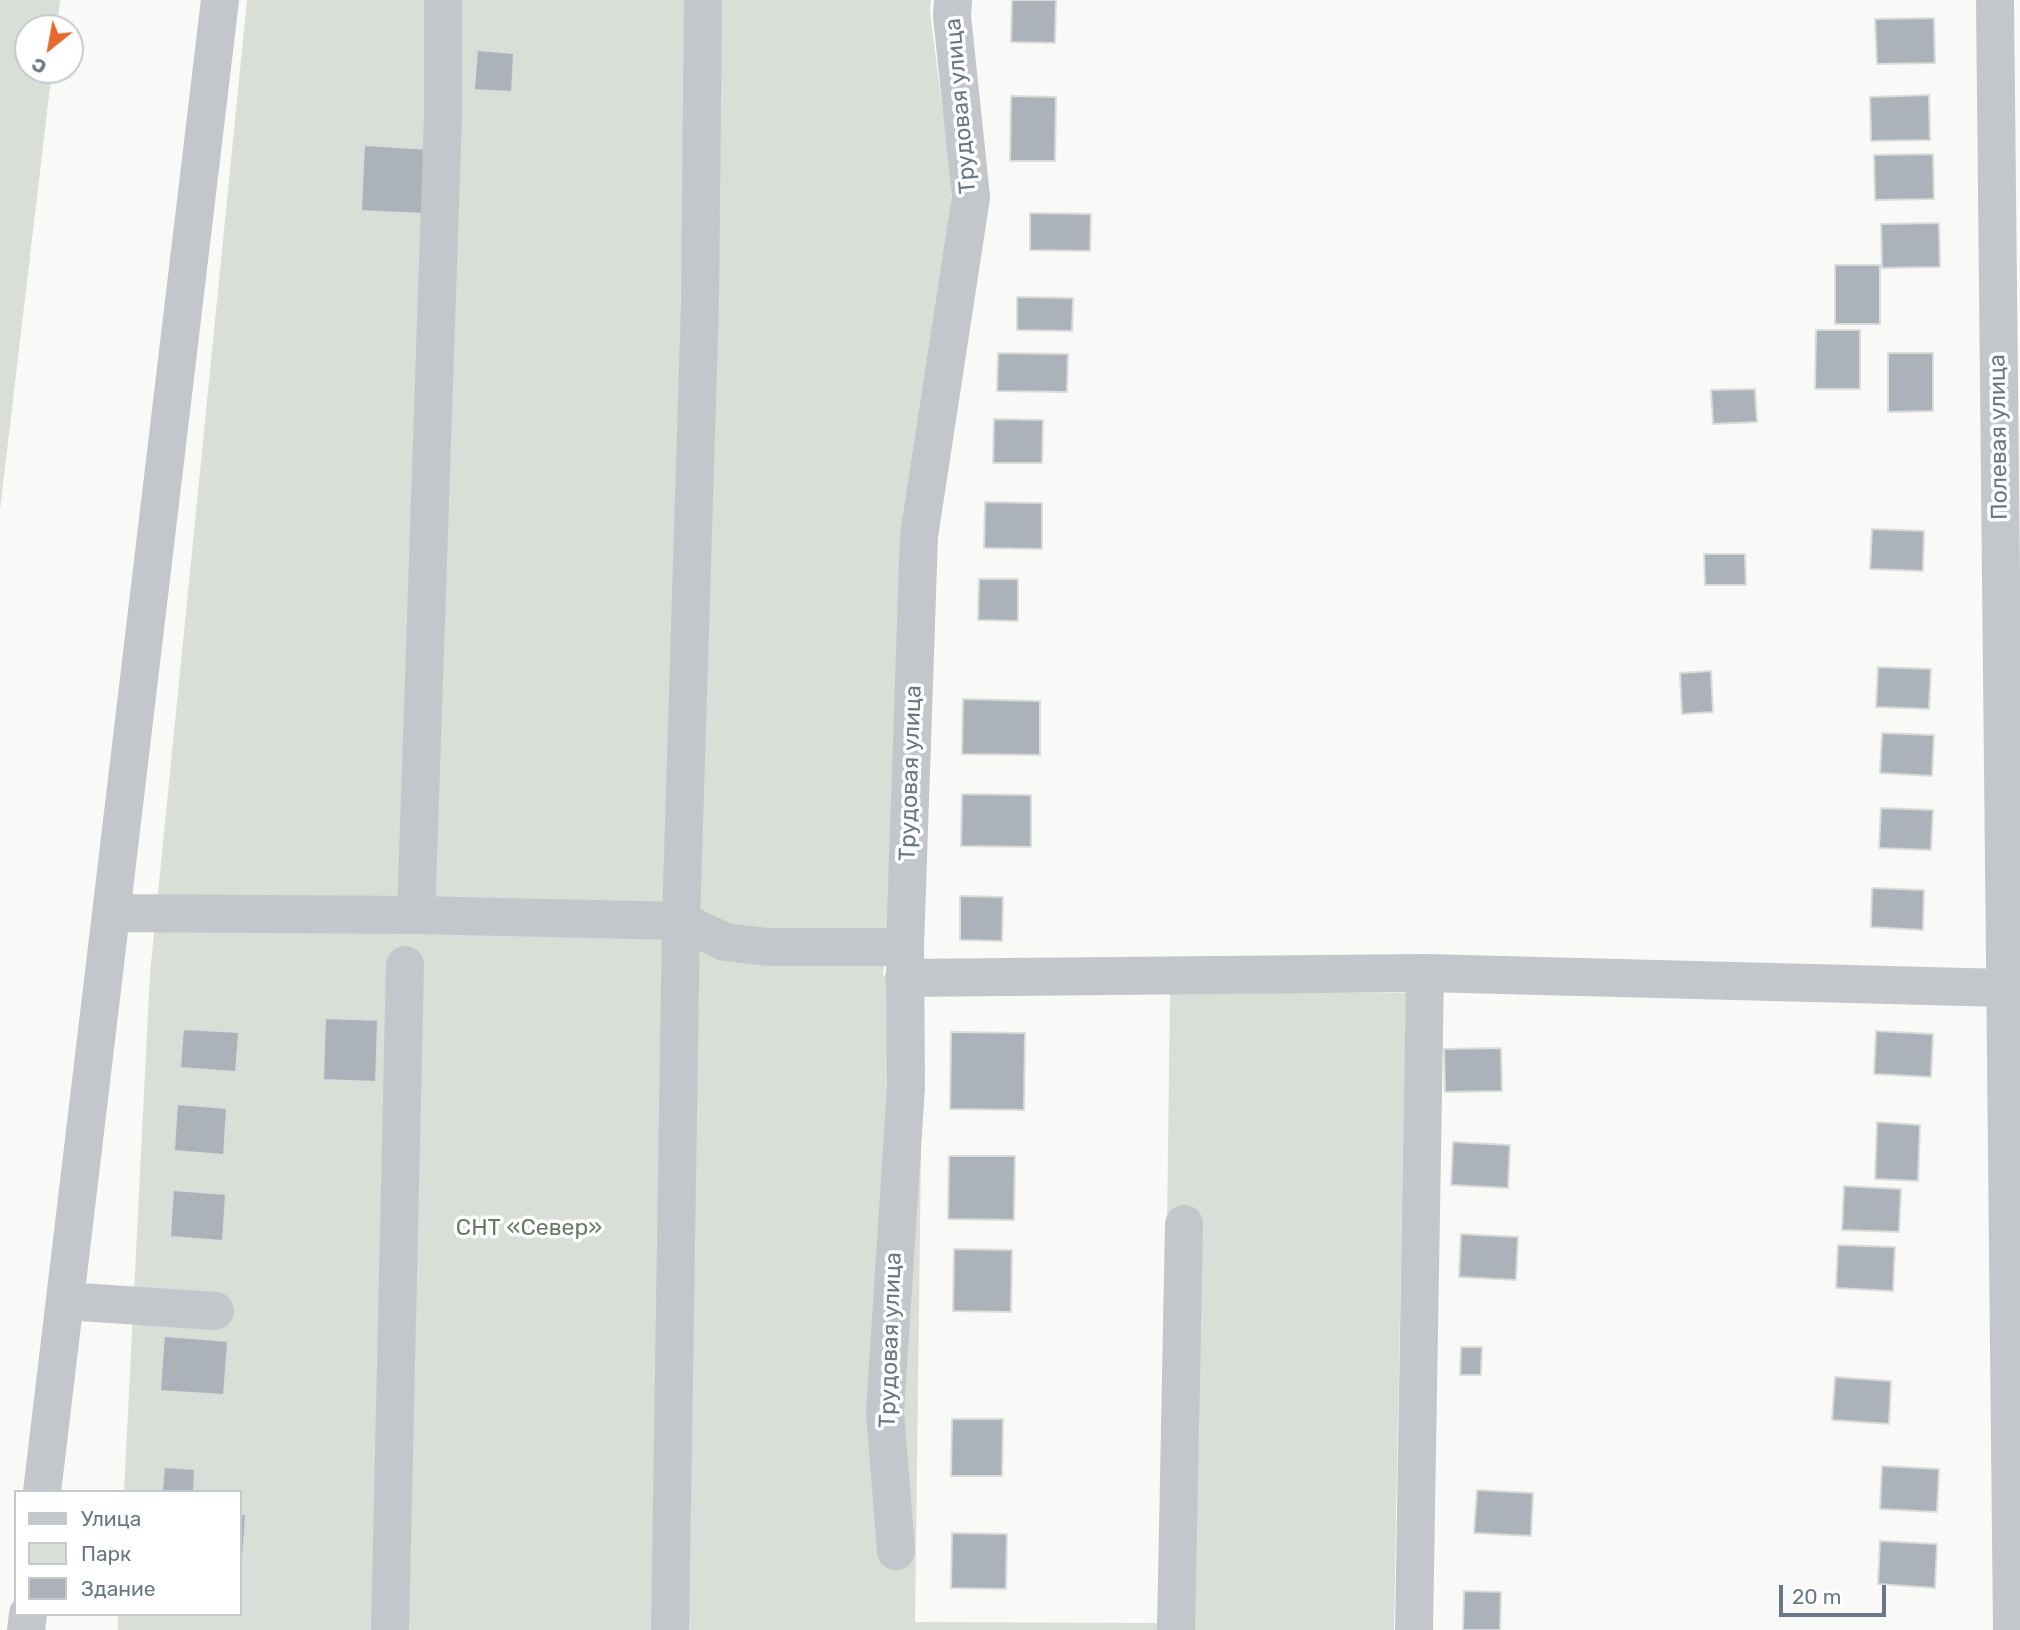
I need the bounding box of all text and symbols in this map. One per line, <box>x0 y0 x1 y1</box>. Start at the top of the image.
north arrow <box>14 14 84 84</box>
street label: Трудовая улица <box>940 17 982 195</box>
text: С <box>27 52 51 79</box>
street label: Полевая улица <box>1984 354 2014 520</box>
street label: Трудовая улица <box>894 685 928 861</box>
park label: СНТ «Север» <box>456 1214 602 1242</box>
street label: Трудовая улица <box>874 1252 908 1428</box>
legend <box>14 1490 242 1616</box>
text: Улица <box>81 1506 141 1531</box>
text: Парк <box>81 1541 131 1566</box>
scale bar <box>1782 1570 1889 1614</box>
text: Здание <box>81 1576 156 1601</box>
text: 20 m <box>1792 1584 1841 1609</box>

